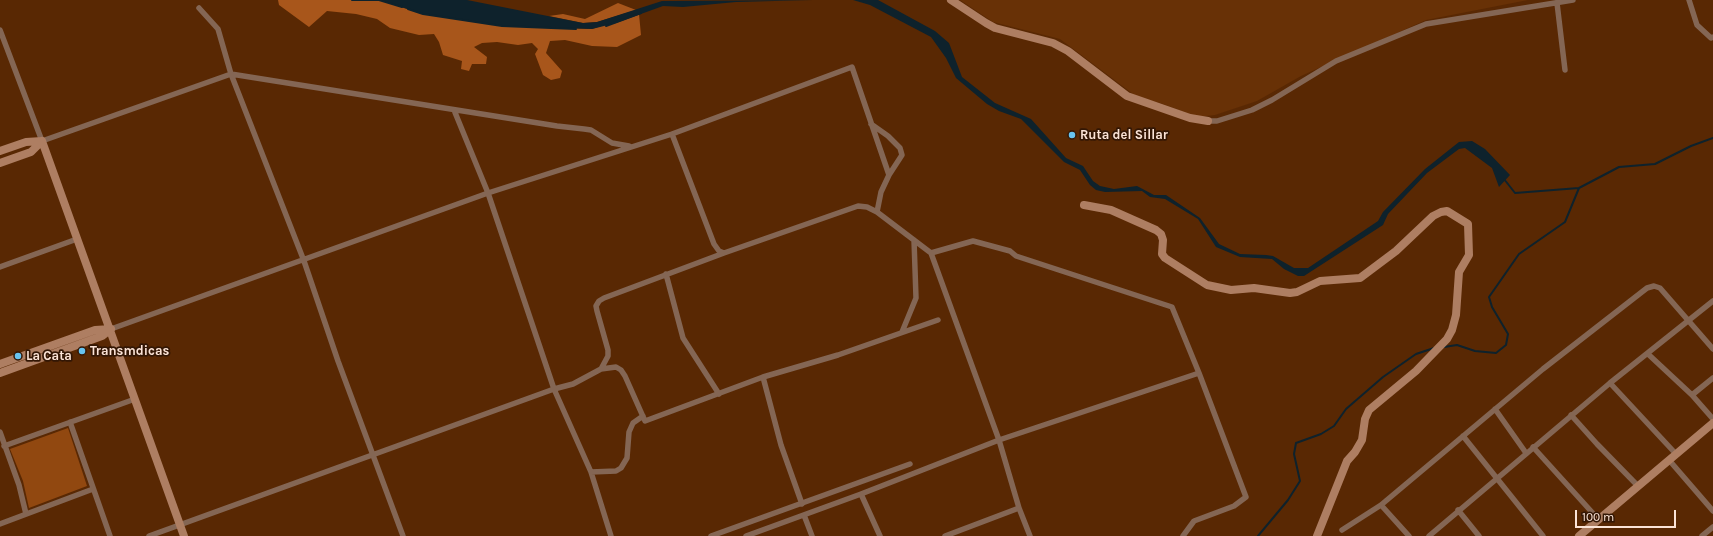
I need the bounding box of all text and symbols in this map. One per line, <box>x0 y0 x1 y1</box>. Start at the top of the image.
place label: Ruta del Sillar <box>1080 127 1168 143</box>
marker: Ruta del Sillar <box>1067 130 1077 140</box>
place label: Transmdicas <box>90 343 169 359</box>
marker: Transmdicas <box>77 346 87 356</box>
place label: La Cata <box>26 348 72 364</box>
marker: La Cata <box>13 351 23 361</box>
scale bar <box>1577 502 1678 528</box>
text: 100 m <box>1582 510 1614 524</box>

